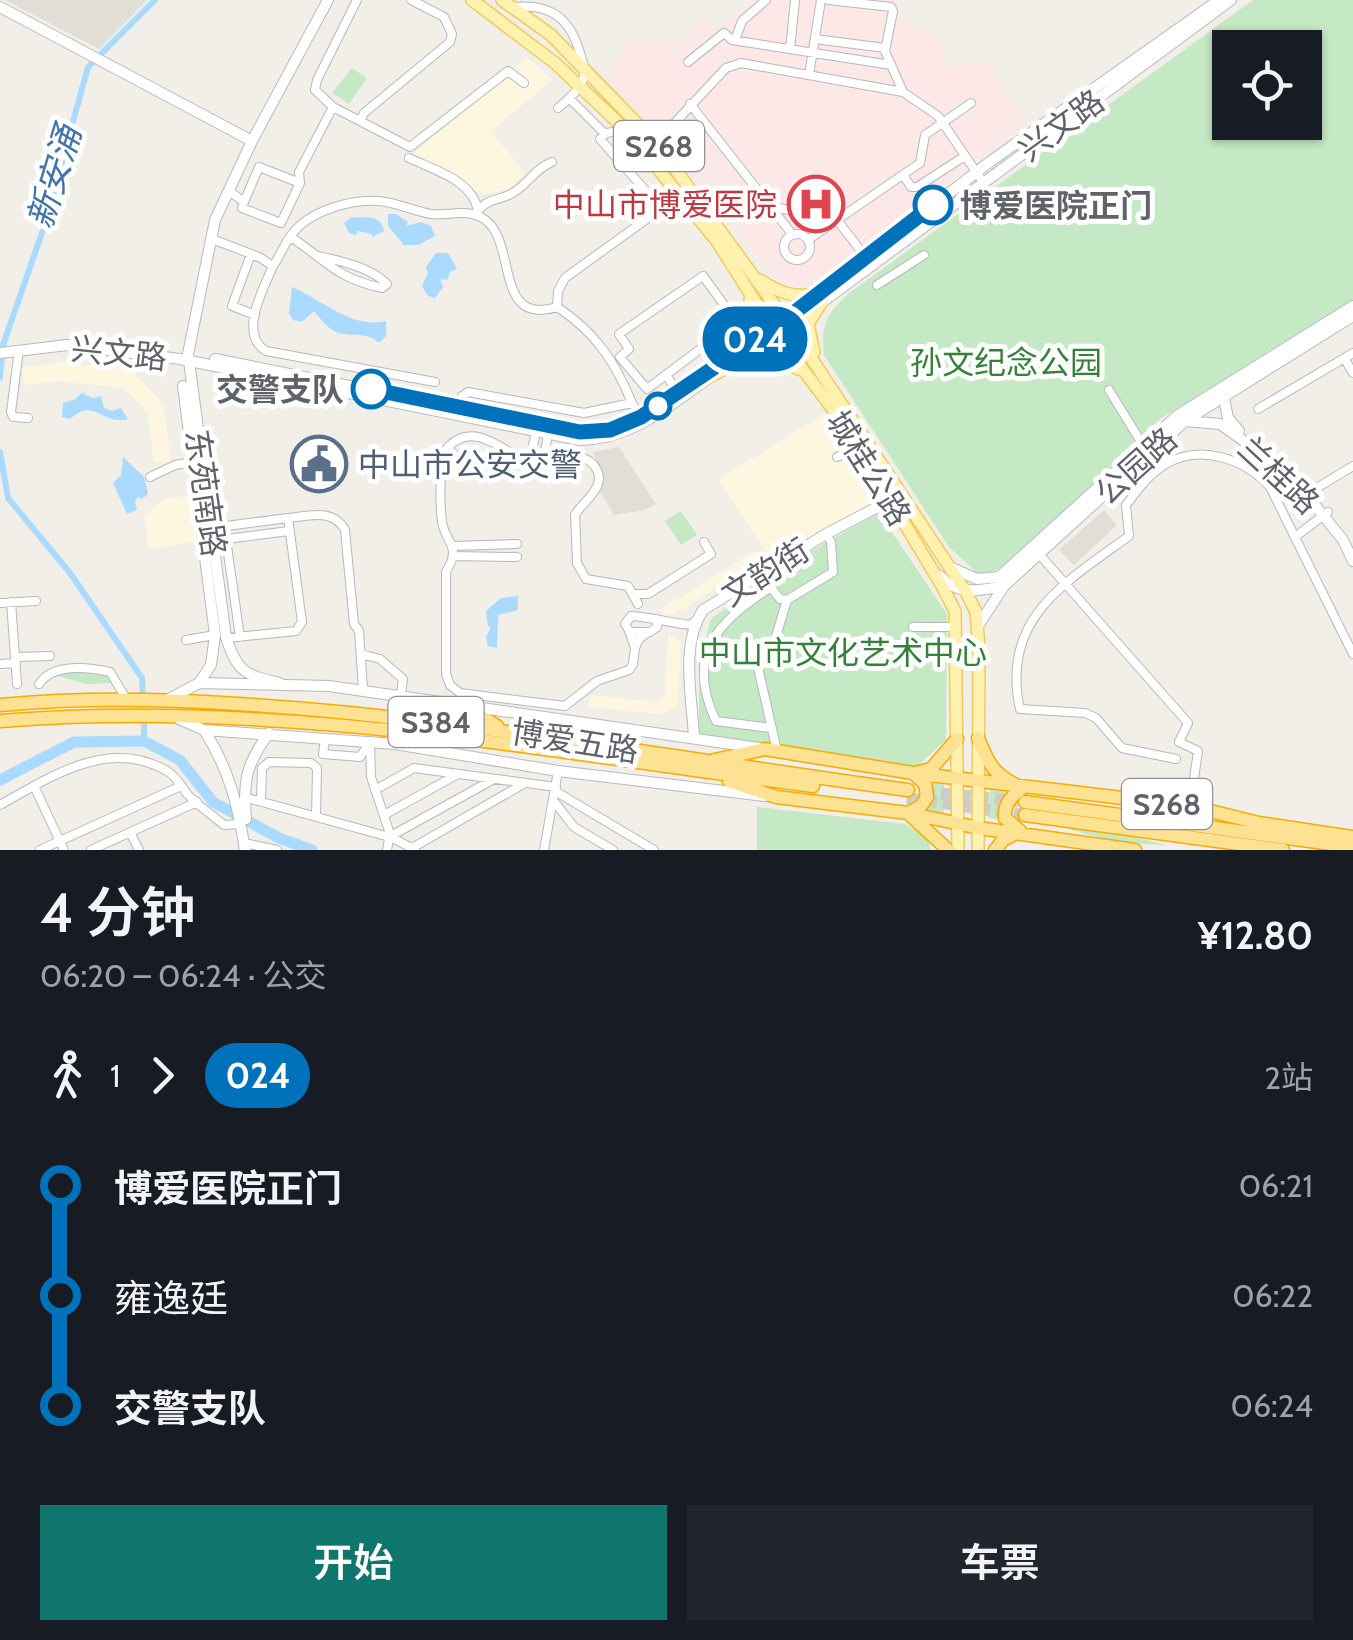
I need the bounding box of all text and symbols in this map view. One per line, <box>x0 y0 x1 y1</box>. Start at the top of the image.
map controls <box>1212 30 1322 140</box>
button: locate <box>1212 30 1322 140</box>
street label: 兴文路 <box>1011 81 1111 169</box>
water label: 新安涌 <box>18 117 91 233</box>
road number: S268 <box>614 121 704 171</box>
hospital icon: 中山市博爱医院 <box>786 174 846 234</box>
place label: 中山市博爱医院 <box>553 185 777 224</box>
marker: 博爱医院正门 <box>914 186 952 224</box>
place label: 博爱医院正门 <box>960 186 1152 225</box>
line badge: 024 <box>698 306 812 372</box>
text: 024 <box>723 318 787 361</box>
street label: 兴文路 <box>69 329 169 377</box>
park label: 孙文纪念公园 <box>910 343 1102 382</box>
place label: 交警支队 <box>216 370 344 409</box>
marker: 交警支队 <box>352 370 390 408</box>
unlabelled marker <box>645 393 671 419</box>
street label: 城桂公路 <box>819 403 919 533</box>
street label: 公园路 <box>1087 419 1185 513</box>
street label: 东苑南路 <box>178 427 234 559</box>
street label: 兰桂路 <box>1231 428 1327 522</box>
public building icon: 中山市公安交警 <box>289 434 349 494</box>
place label: 中山市公安交警 <box>358 445 582 484</box>
street label: 文韵街 <box>714 530 816 614</box>
park label: 中山市文化艺术中心 <box>699 633 987 672</box>
road number: S384 <box>388 697 484 747</box>
street label: 博爱五路 <box>509 712 641 770</box>
road number: S268 <box>1122 779 1212 829</box>
text: 4 分钟 <box>40 879 196 946</box>
text: ¥12.80 <box>1198 912 1313 959</box>
text: 06:20 – 06:24 · 公交 <box>40 956 327 995</box>
icon: walk <box>40 1048 95 1103</box>
icon: forward <box>135 1048 190 1103</box>
text: 024 <box>225 1054 290 1097</box>
text: 1 <box>110 1056 120 1095</box>
text: 2站 <box>1264 1058 1313 1097</box>
text: 博爱医院正门 <box>114 1165 342 1212</box>
text: 06:21 <box>1239 1166 1313 1205</box>
text: 雍逸廷 <box>114 1275 228 1322</box>
text: 06:22 <box>1232 1276 1313 1315</box>
text: 交警支队 <box>114 1385 266 1432</box>
text: 06:24 <box>1231 1386 1313 1425</box>
button: 开始 <box>40 1505 667 1620</box>
button: 车票 <box>687 1505 1313 1620</box>

